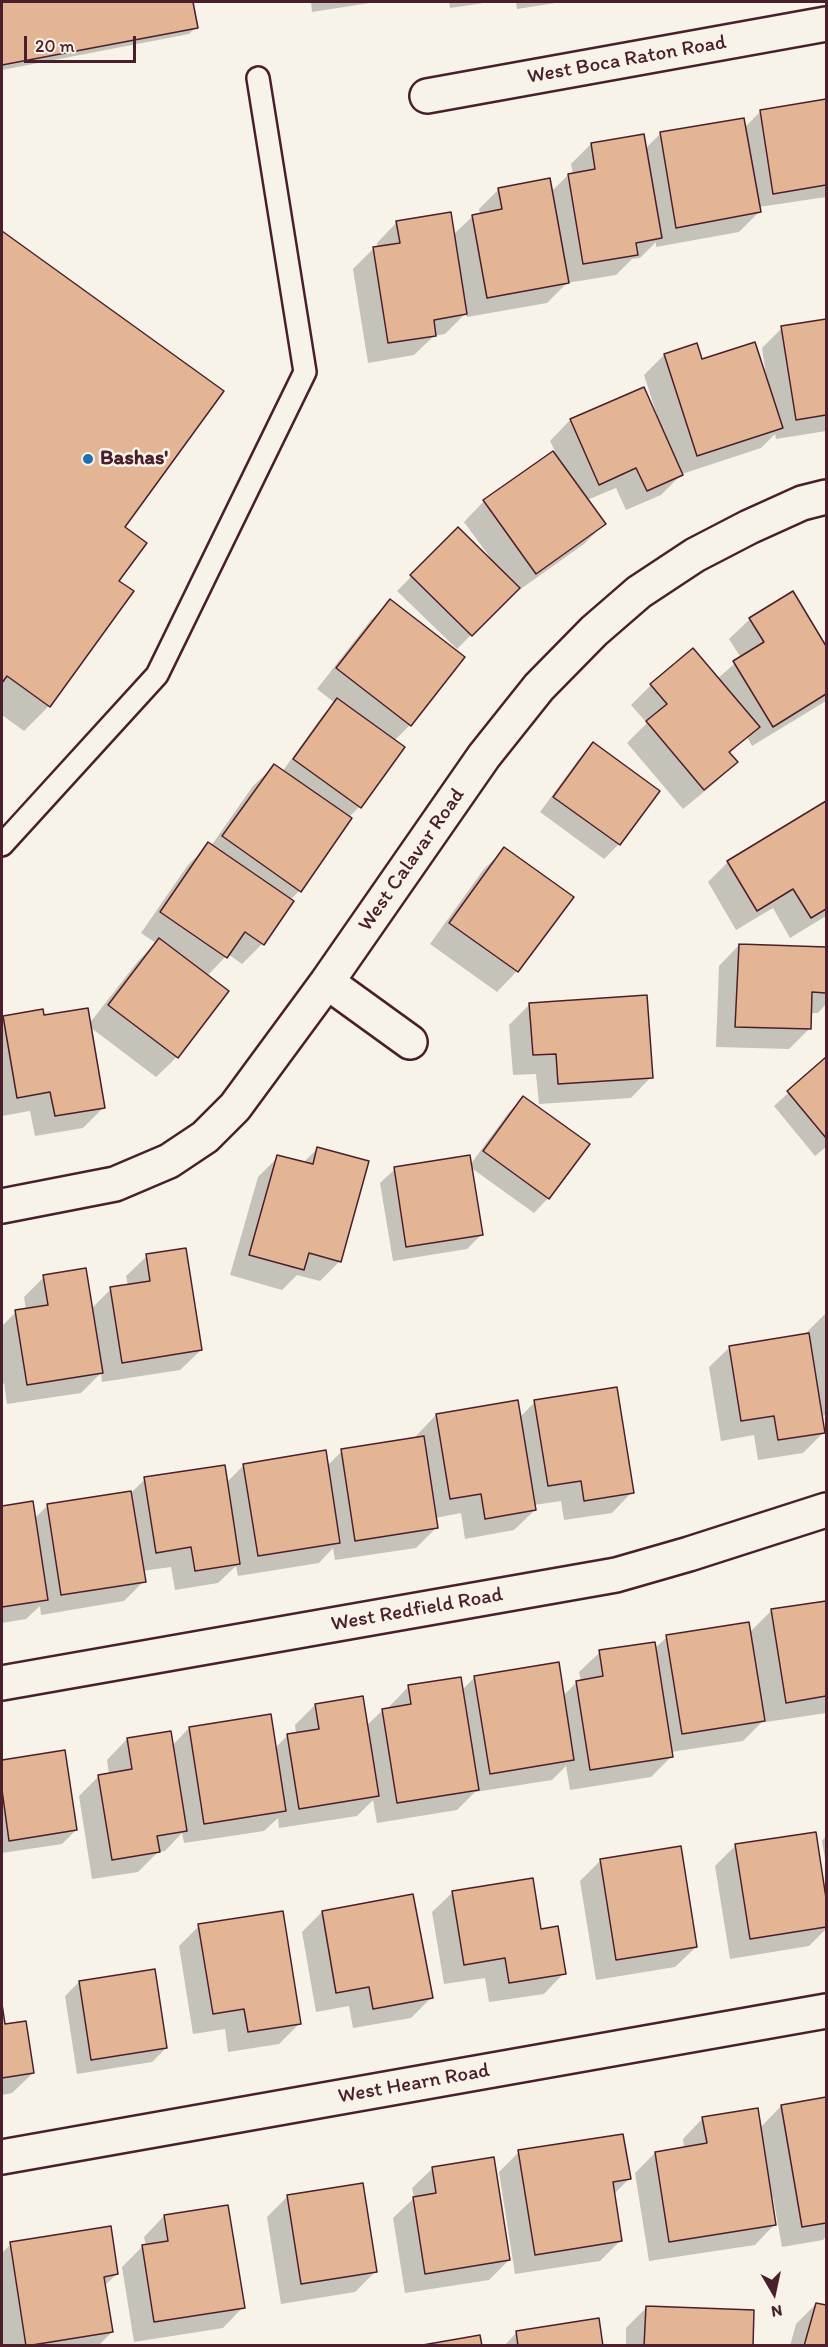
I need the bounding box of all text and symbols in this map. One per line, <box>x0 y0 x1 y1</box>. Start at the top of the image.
scale bar <box>27 24 140 62</box>
street label: West Boca Raton Road <box>526 30 728 90</box>
text: 20 m <box>35 35 75 57</box>
place label: Bashas' <box>100 446 168 472</box>
marker: Bashas' <box>81 452 95 466</box>
street label: West Calavar Road <box>353 784 471 936</box>
street label: West Redfield Road <box>329 1582 505 1638</box>
street label: West Hearn Road <box>336 2058 492 2110</box>
north arrow <box>744 2263 804 2323</box>
text: N <box>770 2301 784 2322</box>

